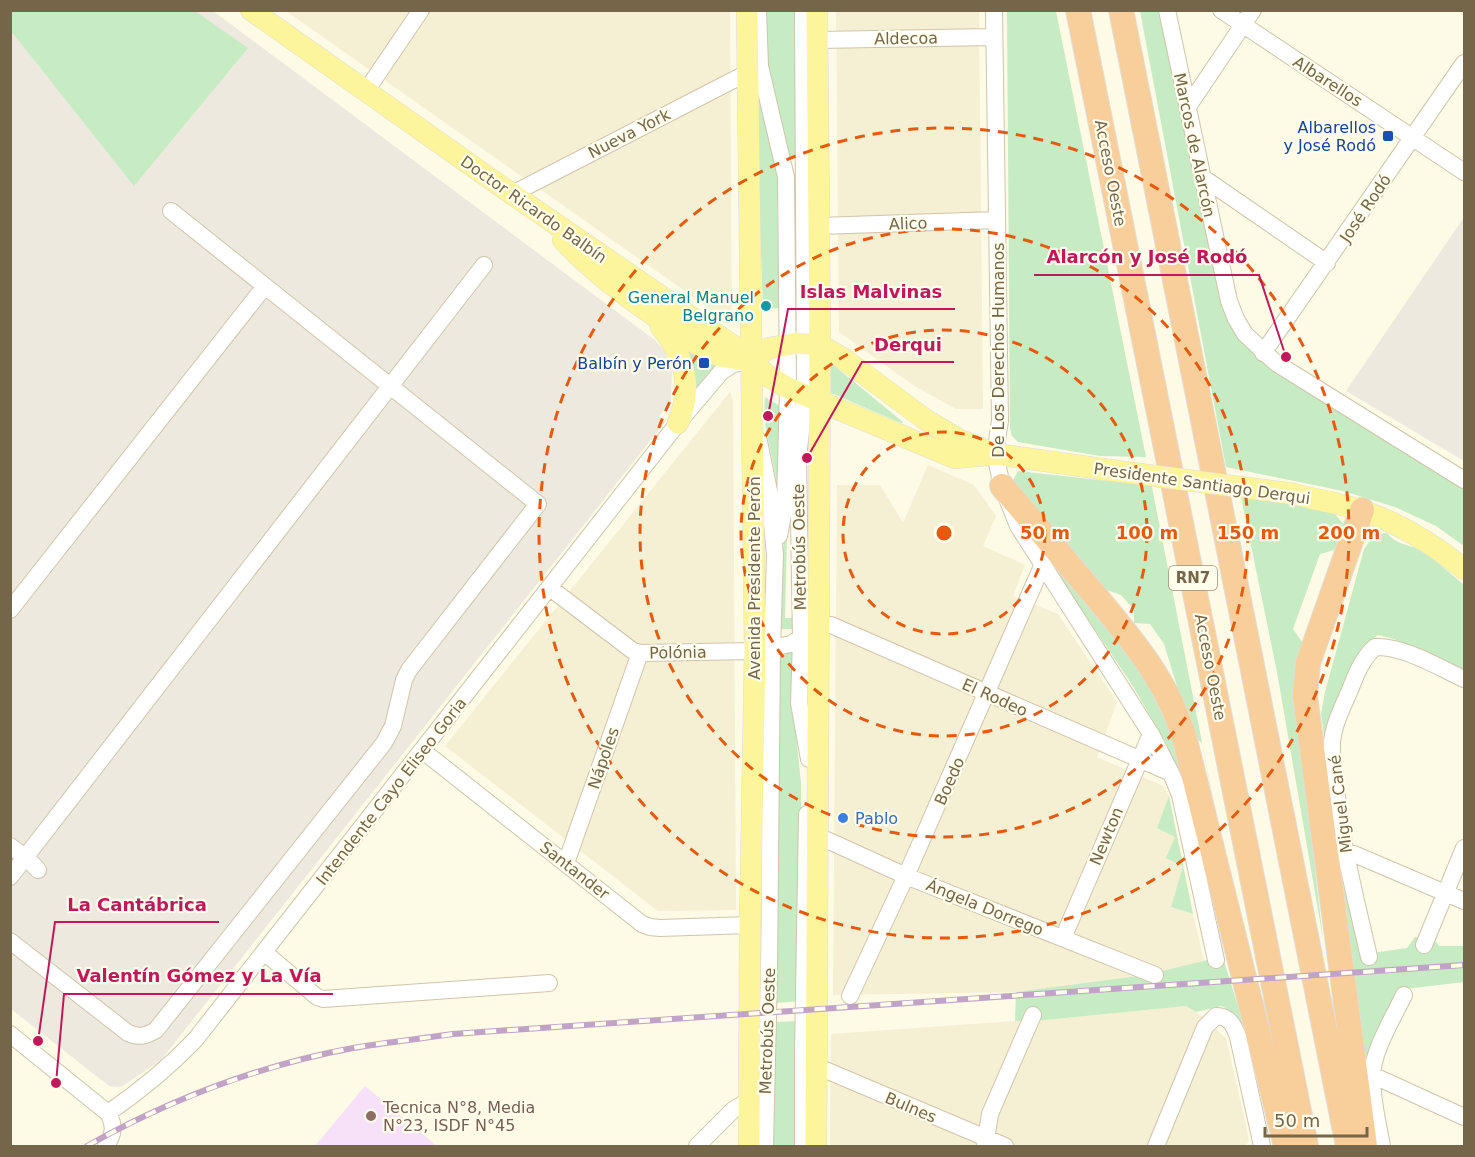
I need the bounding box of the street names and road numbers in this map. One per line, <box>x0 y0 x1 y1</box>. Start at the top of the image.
street label: Aldecoa <box>874 28 938 49</box>
street label: Albarellos <box>1290 52 1366 111</box>
street label: Marcos de Alarcón <box>1170 71 1219 219</box>
street label: Nueva York <box>585 104 674 162</box>
street label: Acceso Oeste <box>1091 118 1130 228</box>
street label: Doctor Ricardo Balbín <box>457 152 610 267</box>
street label: José Rodó <box>1335 171 1395 247</box>
street label: Alico <box>888 213 928 234</box>
street label: De Los Derechos Humanos <box>989 242 1008 458</box>
street label: Presidente Santiago Derqui <box>1092 459 1311 508</box>
street label: Avenida Presidente Perón <box>745 476 764 680</box>
street label: Metrobús Oeste <box>789 484 810 610</box>
road number: RN7 <box>1169 566 1217 590</box>
street label: Acceso Oeste <box>1191 612 1230 722</box>
street label: Polónia <box>649 642 707 663</box>
street label: El Rodeo <box>959 675 1030 720</box>
street label: Intendente Cayo Eliseo Goria <box>312 694 471 889</box>
street label: Nápoles <box>584 725 623 792</box>
street label: Boedo <box>930 754 968 808</box>
street label: Miguel Cané <box>1325 754 1356 854</box>
street label: Newton <box>1086 804 1127 868</box>
street label: Santander <box>536 837 614 904</box>
street label: Ángela Dorrego <box>923 875 1046 940</box>
street label: Metrobús Oeste <box>756 967 779 1095</box>
street label: Bulnes <box>882 1088 939 1127</box>

